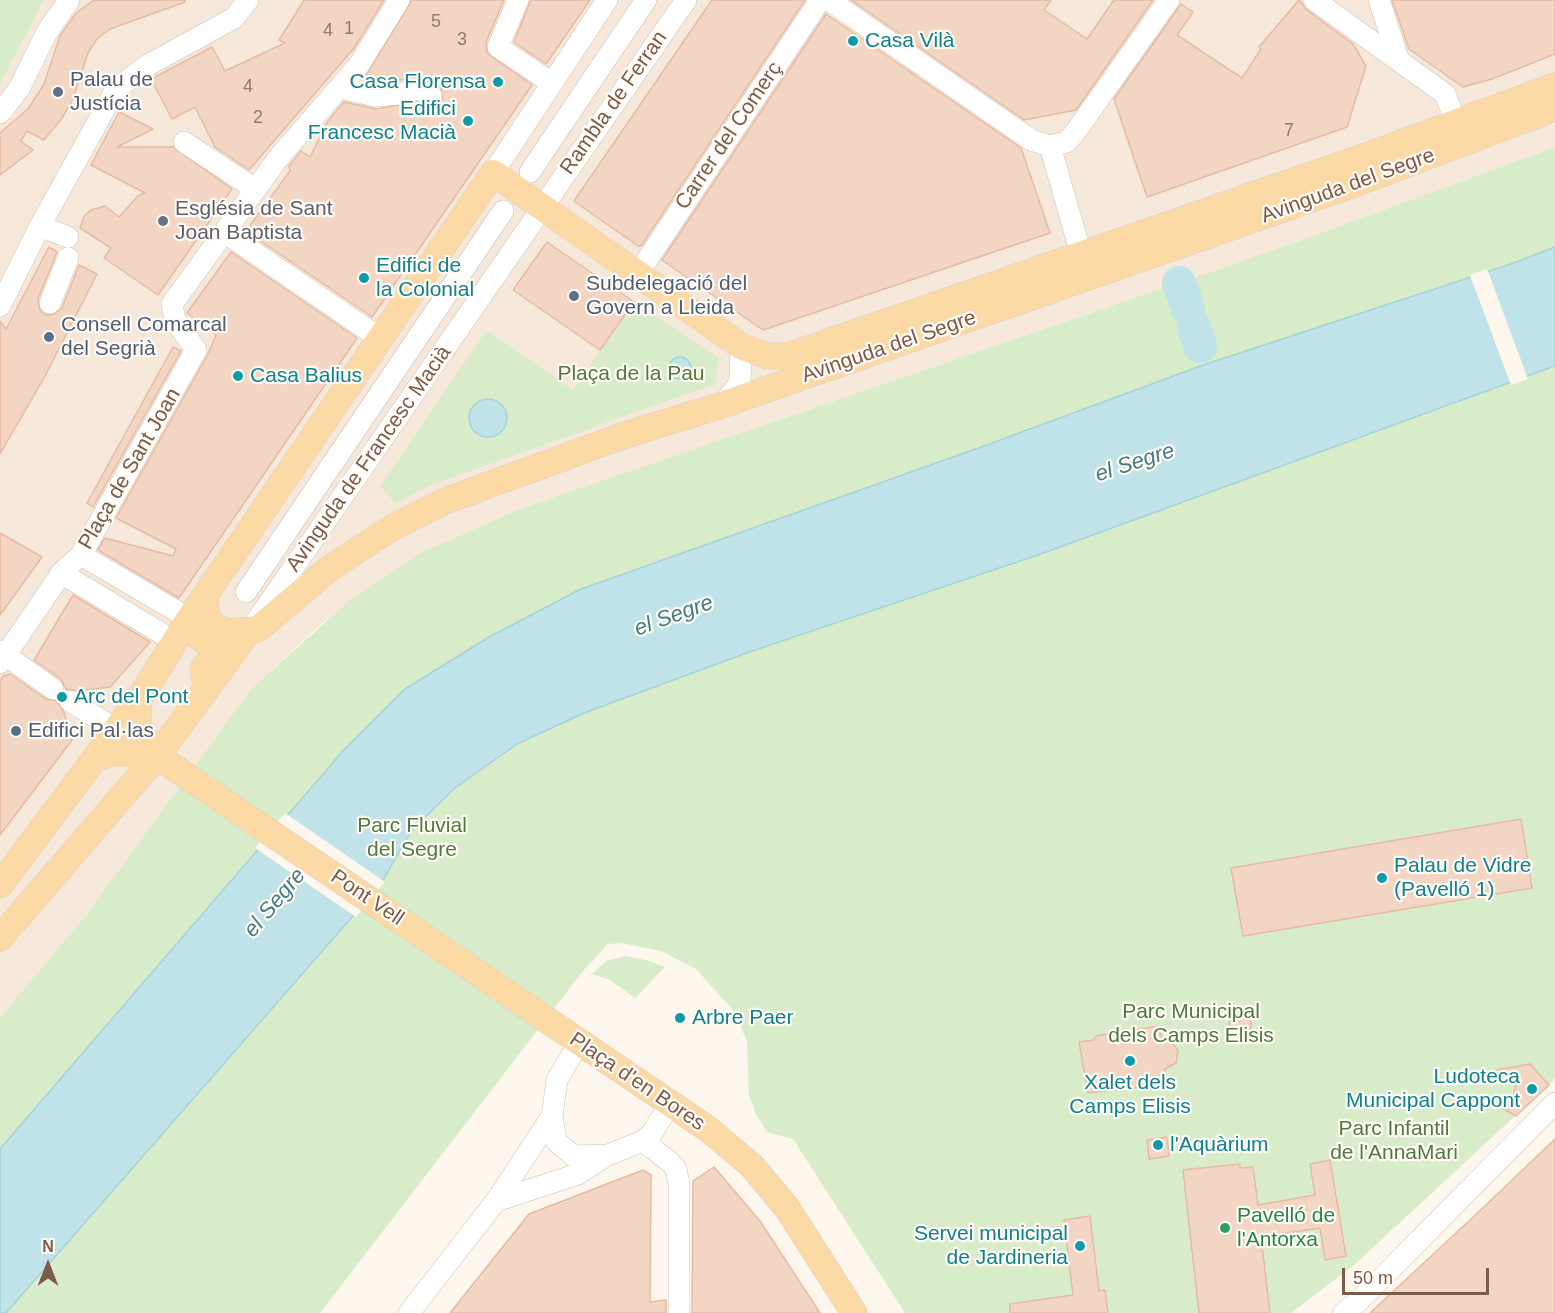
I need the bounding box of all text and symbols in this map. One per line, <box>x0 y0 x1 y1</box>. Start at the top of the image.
house number: 5 <box>431 11 441 33</box>
house number: 1 <box>344 18 354 40</box>
house number: 4 <box>323 20 333 42</box>
street label: Rambla de Ferran <box>555 26 673 180</box>
place label: Casa Vilà <box>865 28 954 54</box>
house number: 3 <box>457 29 467 51</box>
marker: Casa Vilà <box>846 34 860 48</box>
street label: Carrer del Comerç <box>670 57 788 215</box>
place label: Palau de Justícia <box>70 67 153 117</box>
place label: Casa Florensa <box>349 69 486 95</box>
marker: Casa Florensa <box>491 75 505 89</box>
house number: 4 <box>243 76 253 98</box>
marker: Palau de Justícia <box>51 85 65 99</box>
place label: Edifici Francesc Macià <box>308 96 456 146</box>
house number: 2 <box>253 107 263 129</box>
marker: Edifici Francesc Macià <box>461 114 475 128</box>
house number: 7 <box>1284 120 1294 142</box>
street label: Avinguda del Segre <box>1258 143 1438 229</box>
place label: Església de Sant Joan Baptista <box>175 196 333 246</box>
marker: Església de Sant Joan Baptista <box>156 214 170 228</box>
place label: Edifici de la Colonial <box>376 253 474 303</box>
marker: Edifici de la Colonial <box>357 271 371 285</box>
place label: Subdelegació del Govern a Lleida <box>586 271 747 321</box>
marker: Subdelegació del Govern a Lleida <box>567 289 581 303</box>
street label: Avinguda del Segre <box>798 305 980 389</box>
place label: Consell Comarcal del Segrià <box>61 312 227 362</box>
marker: Consell Comarcal del Segrià <box>42 330 56 344</box>
street label: Avinguda de Francesc Macià <box>281 341 457 577</box>
park label: Plaça de la Pau <box>557 361 705 387</box>
place label: Casa Balius <box>250 363 362 389</box>
marker: Casa Balius <box>231 369 245 383</box>
street label: Plaça de Sant Joan <box>74 384 186 554</box>
water label: el Segre <box>1092 438 1178 488</box>
water label: el Segre <box>631 590 717 642</box>
place label: Arc del Pont <box>74 684 188 710</box>
marker: Arc del Pont <box>55 690 69 704</box>
place label: Edifici Pal·las <box>28 718 154 744</box>
marker: Edifici Pal·las <box>9 724 23 738</box>
park label: Parc Fluvial del Segre <box>357 813 467 863</box>
place label: Palau de Vidre (Pavelló 1) <box>1394 853 1531 903</box>
water label: el Segre <box>239 863 311 943</box>
street label: Pont Vell <box>326 864 408 932</box>
marker: Palau de Vidre (Pavelló 1) <box>1375 871 1389 885</box>
park label: Parc Municipal dels Camps Elisis <box>1108 999 1274 1049</box>
place label: Arbre Paer <box>692 1005 794 1031</box>
marker: Arbre Paer <box>673 1011 687 1025</box>
street label: Plaça d'en Bores <box>564 1027 710 1137</box>
marker: Xalet dels Camps Elisis <box>1123 1054 1137 1068</box>
place label: Ludoteca Municipal Cappont <box>1346 1064 1520 1114</box>
place label: Xalet dels Camps Elisis <box>1069 1070 1191 1120</box>
marker: Ludoteca Municipal Cappont <box>1525 1082 1539 1096</box>
park label: Parc Infantil de l'AnnaMari <box>1330 1116 1458 1166</box>
place label: l'Aquàrium <box>1170 1132 1269 1158</box>
marker: l'Aquàrium <box>1151 1138 1165 1152</box>
place label: Pavelló de l'Antorxa <box>1237 1203 1335 1253</box>
place label: Servei municipal de Jardineria <box>914 1221 1068 1271</box>
marker: Pavelló de l'Antorxa <box>1218 1221 1232 1235</box>
north arrow <box>18 1235 78 1295</box>
text: N <box>42 1238 54 1255</box>
marker: Servei municipal de Jardineria <box>1073 1239 1087 1253</box>
scale bar <box>1345 1256 1492 1294</box>
text: 50 m <box>1353 1268 1393 1288</box>

